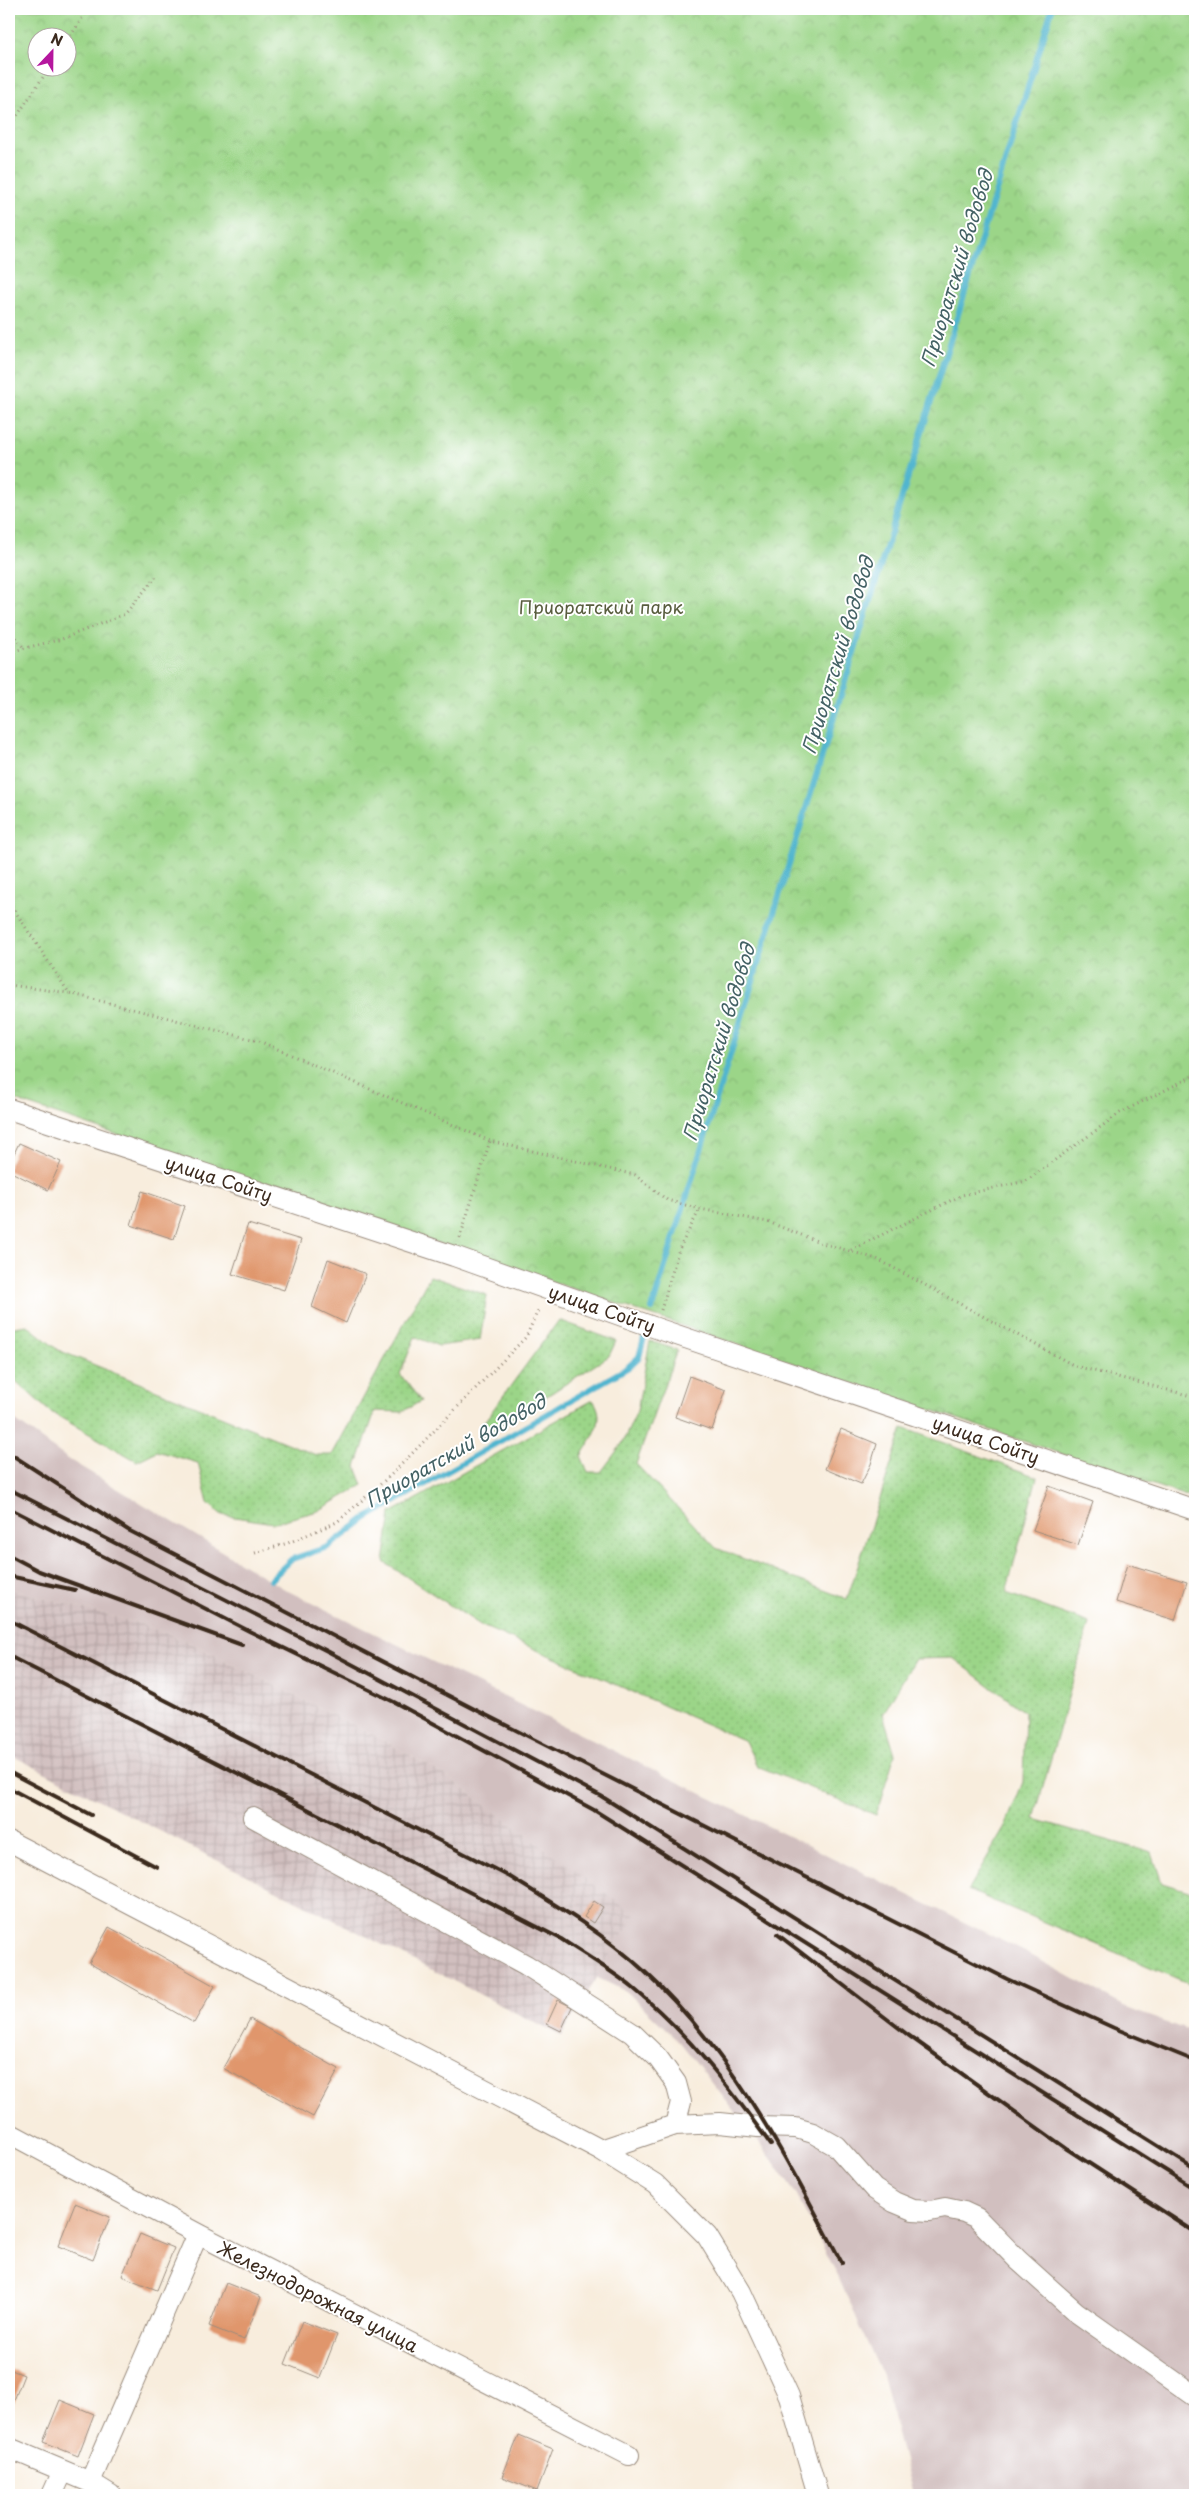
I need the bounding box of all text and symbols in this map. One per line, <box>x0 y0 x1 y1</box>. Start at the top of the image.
north arrow <box>28 28 78 78</box>
text: N <box>48 28 66 51</box>
water label: Приоратский водовод <box>913 164 1000 370</box>
water label: Приоратский водовод <box>794 551 881 757</box>
park label: Приоратский парк <box>519 593 683 620</box>
water label: Приоратский водовод <box>675 938 762 1144</box>
street label: улица Сойту <box>162 1148 276 1208</box>
street label: улица Сойту <box>545 1277 659 1339</box>
water label: Приоратский водовод <box>359 1386 552 1513</box>
street label: улица Сойту <box>929 1408 1043 1470</box>
street label: Железнодорожная улица <box>213 2234 424 2359</box>

